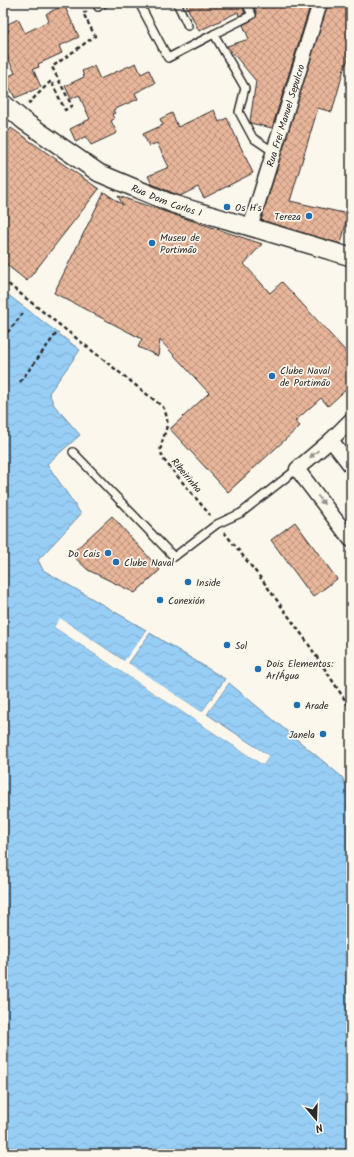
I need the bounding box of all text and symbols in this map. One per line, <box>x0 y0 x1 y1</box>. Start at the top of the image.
street label: Rua Frei Manuel Sepulcro <box>263 62 310 169</box>
street label: Rua Dom Carlos I <box>128 180 204 221</box>
place label: Os H's <box>235 200 263 216</box>
marker: Os H's <box>222 202 232 212</box>
place label: Tereza <box>274 209 301 225</box>
marker: Tereza <box>304 211 314 221</box>
place label: Museu de Portimão <box>160 230 200 258</box>
marker: Museu de Portimão <box>147 238 157 248</box>
place label: Clube Naval de Portimão <box>280 363 331 391</box>
marker: Clube Naval de Portimão <box>267 371 277 381</box>
one-way arrow <box>309 450 320 459</box>
street label: Ribeirinha <box>167 455 206 497</box>
one-way arrow <box>316 495 324 505</box>
place label: Do Cais <box>68 546 101 562</box>
marker: Do Cais <box>103 548 113 558</box>
place label: Clube Naval <box>124 555 174 571</box>
marker: Clube Naval <box>111 557 121 567</box>
place label: Inside <box>196 575 221 591</box>
marker: Inside <box>183 577 193 587</box>
place label: Conexión <box>168 593 205 609</box>
marker: Conexión <box>155 595 165 605</box>
place label: Sol <box>235 638 248 654</box>
marker: Sol <box>222 640 232 650</box>
place label: Dois Elementos: Ar/Água <box>266 656 334 684</box>
marker: Dois Elementos: Ar/Água <box>253 664 263 674</box>
place label: Arade <box>305 698 329 714</box>
marker: Arade <box>292 700 302 710</box>
place label: Janela <box>289 727 315 743</box>
marker: Janela <box>318 729 328 739</box>
north arrow <box>296 1099 336 1139</box>
text: N <box>313 1118 325 1137</box>

